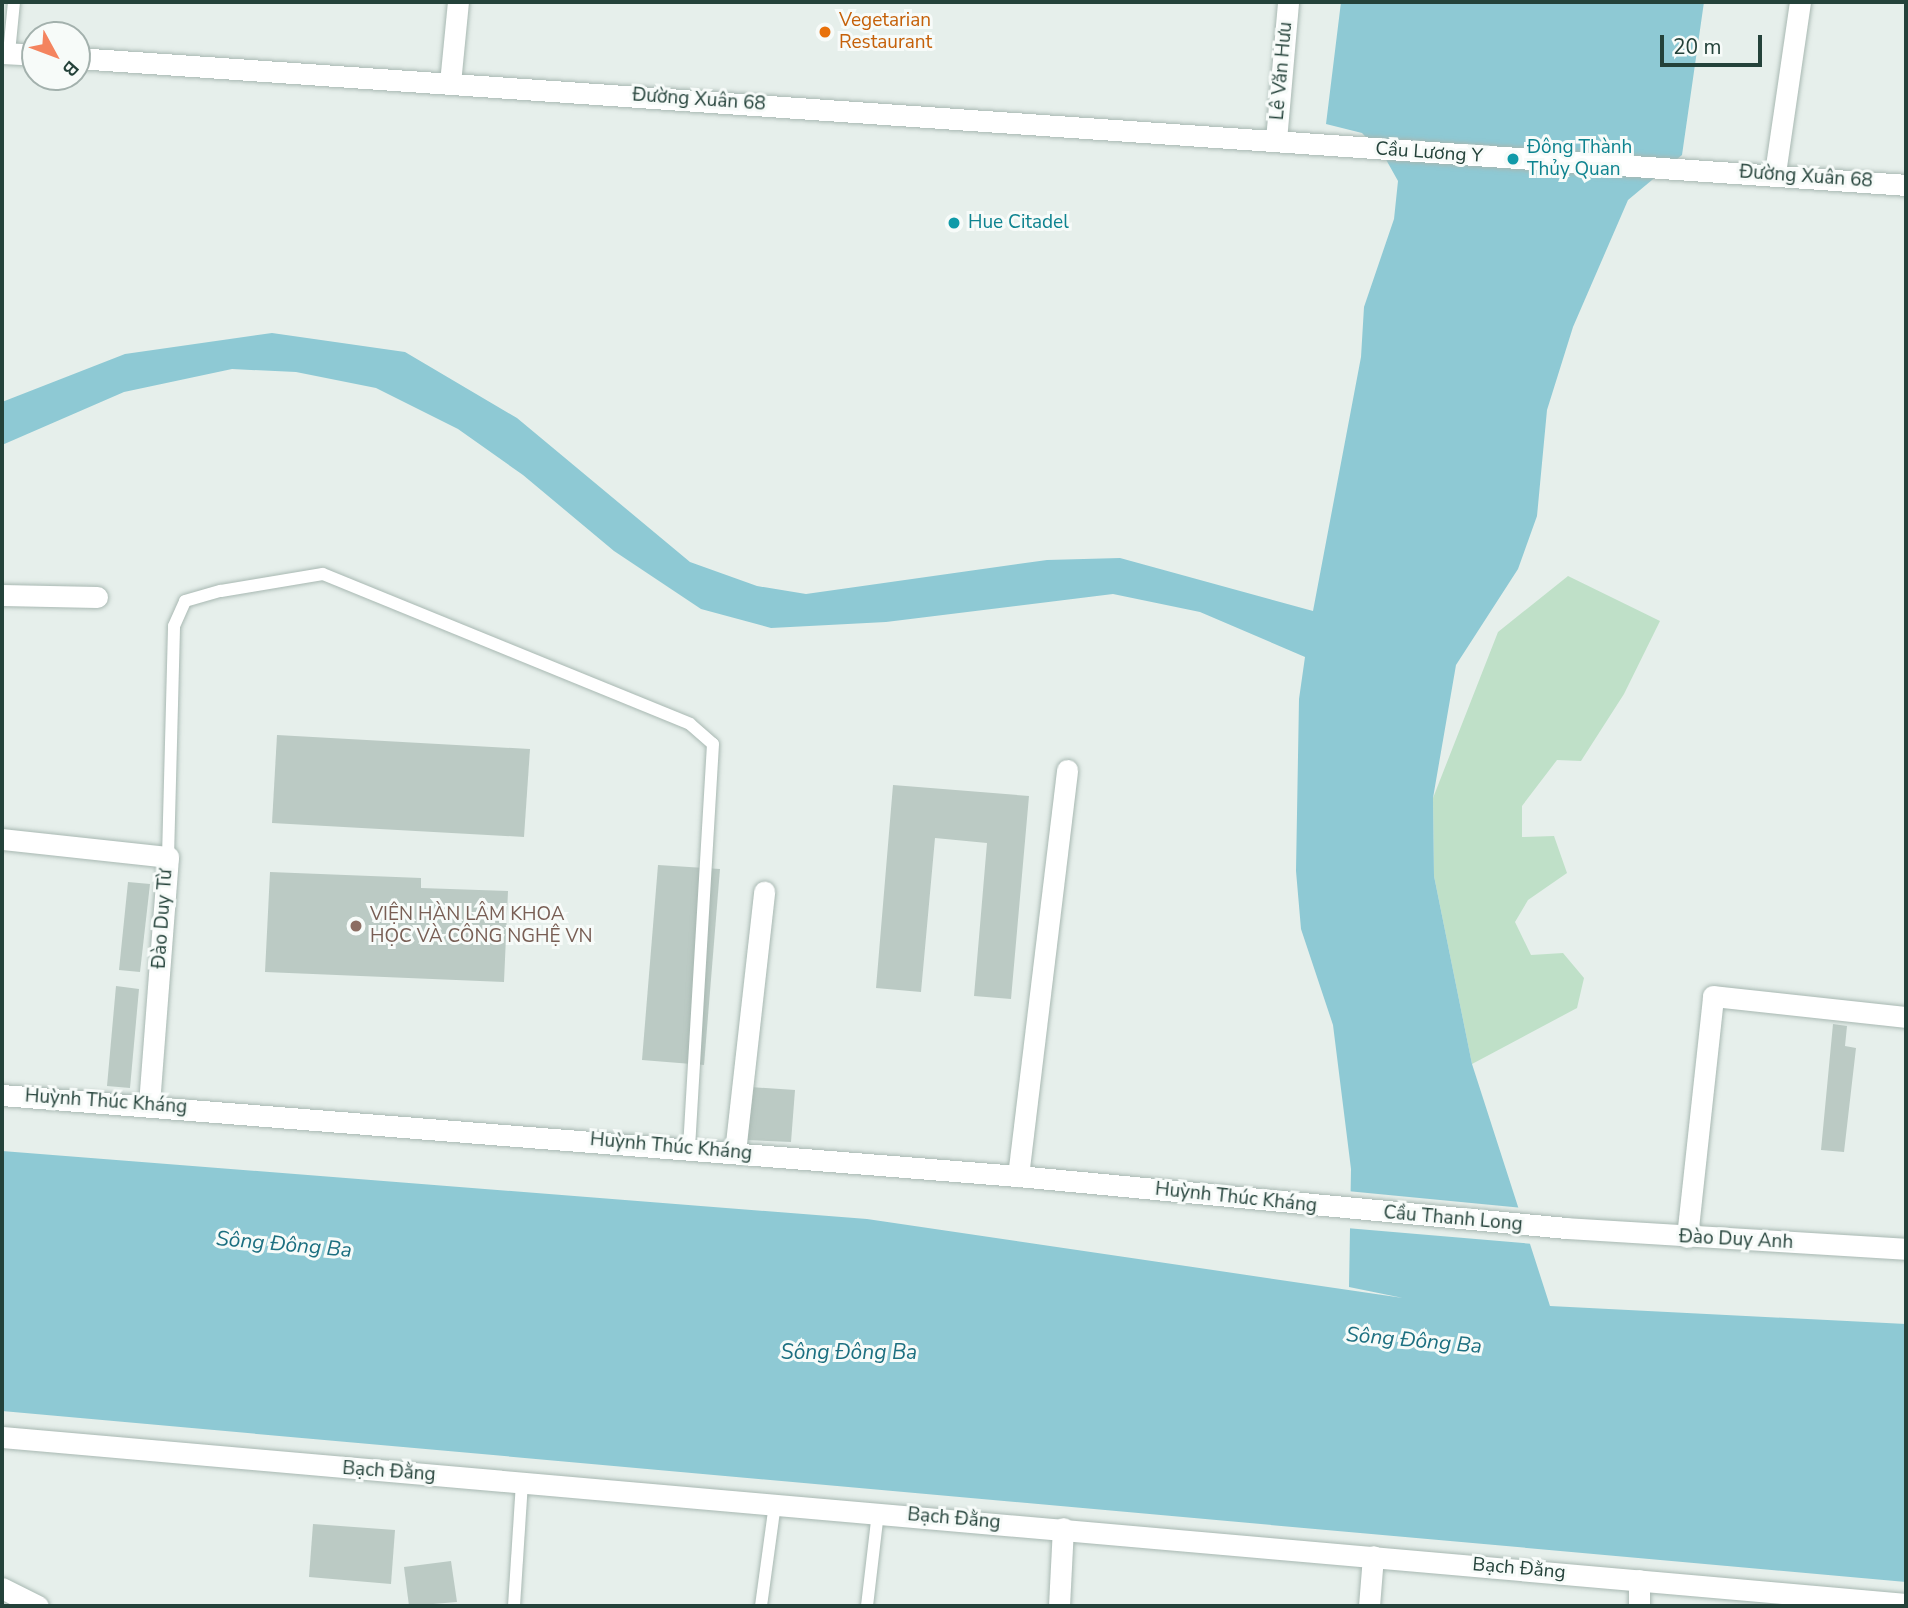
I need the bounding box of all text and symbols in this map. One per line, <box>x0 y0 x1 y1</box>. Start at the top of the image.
place label: Vegetarian Restaurant <box>839 10 932 54</box>
north arrow <box>21 21 91 91</box>
street label: Lê Văn Hưu <box>1266 21 1298 121</box>
scale bar <box>1663 21 1764 65</box>
marker: Vegetarian Restaurant <box>817 24 833 40</box>
text: 20 m <box>1673 33 1722 61</box>
text: B <box>56 55 84 82</box>
street label: Đường Xuân 68 <box>632 84 766 116</box>
place label: Đông Thành Thủy Quan <box>1527 137 1632 181</box>
street label: Cầu Lương Y <box>1375 138 1483 168</box>
marker: Đông Thành Thủy Quan <box>1505 151 1521 167</box>
street label: Đường Xuân 68 <box>1739 161 1873 193</box>
place label: Hue Citadel <box>968 212 1069 234</box>
marker: Hue Citadel <box>946 215 962 231</box>
street label: Đào Duy Từ <box>148 868 178 970</box>
place label: VIỆN HÀN LÂM KHOA HỌC VÀ CÔNG NGHỆ VN <box>370 904 593 948</box>
marker: VIỆN HÀN LÂM KHOA HỌC VÀ CÔNG NGHỆ VN <box>348 918 364 934</box>
street label: Huỳnh Thúc Kháng <box>24 1085 188 1119</box>
street label: Huỳnh Thúc Kháng <box>589 1129 753 1165</box>
street label: Huỳnh Thúc Kháng <box>1154 1178 1318 1218</box>
street label: Cầu Thanh Long <box>1382 1202 1524 1236</box>
water label: Sông Đông Ba <box>215 1226 353 1262</box>
street label: Đào Duy Anh <box>1678 1226 1794 1254</box>
water label: Sông Đông Ba <box>1345 1322 1483 1358</box>
water label: Sông Đông Ba <box>781 1339 917 1365</box>
street label: Bạch Đằng <box>342 1457 436 1487</box>
street label: Bạch Đằng <box>906 1504 1002 1534</box>
street label: Bạch Đằng <box>1471 1554 1567 1584</box>

